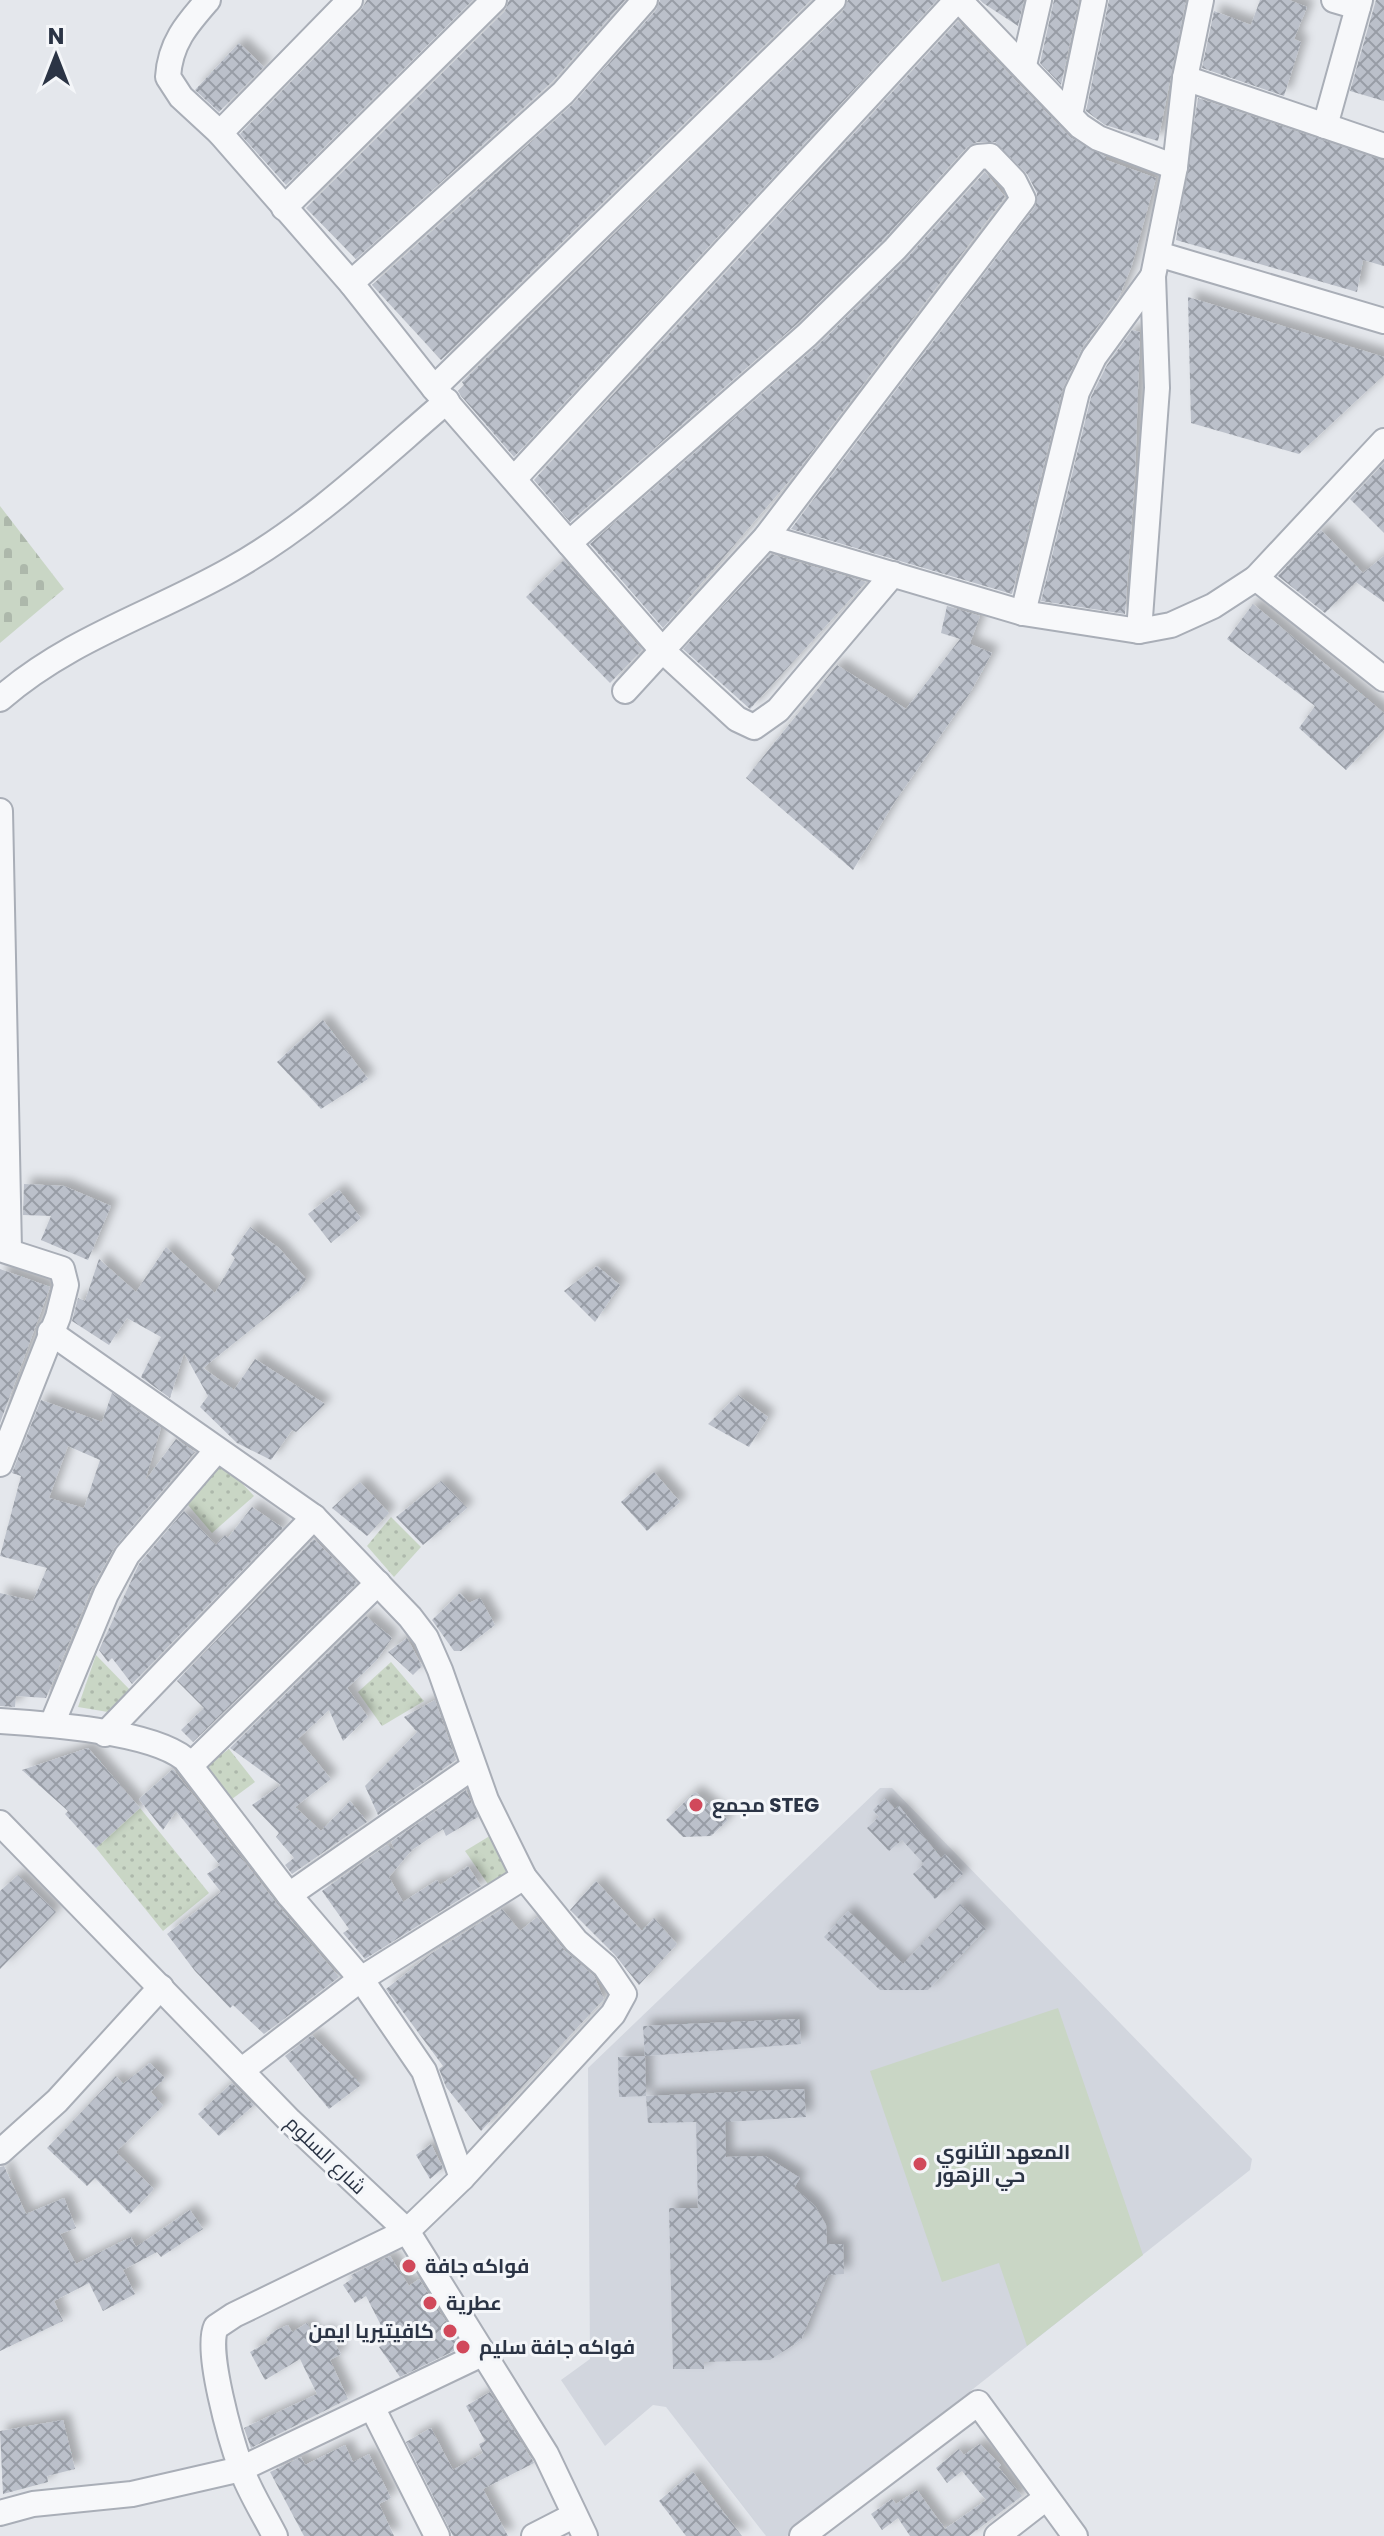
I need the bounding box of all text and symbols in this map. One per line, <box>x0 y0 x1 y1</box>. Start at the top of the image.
north arrow <box>16 16 96 96</box>
text: N <box>48 21 64 52</box>
place label: مجمع STEG <box>712 1791 819 1819</box>
marker: مجمع STEG <box>687 1796 705 1814</box>
street label: شارع السلوم <box>279 2109 373 2201</box>
place label: المعهد الثانوي حي الزهور <box>935 2138 1070 2191</box>
marker: المعهد الثانوي حي الزهور <box>911 2155 929 2173</box>
place label: فواكه جافة <box>425 2252 529 2280</box>
marker: فواكه جافة <box>400 2257 418 2275</box>
place label: عطرية <box>446 2289 502 2317</box>
marker: عطرية <box>421 2294 439 2312</box>
place label: كافيتيريا ايمن <box>308 2317 434 2345</box>
marker: كافيتيريا ايمن <box>441 2322 459 2340</box>
place label: فواكه جافة سليم <box>479 2333 635 2361</box>
marker: فواكه جافة سليم <box>454 2338 472 2356</box>

